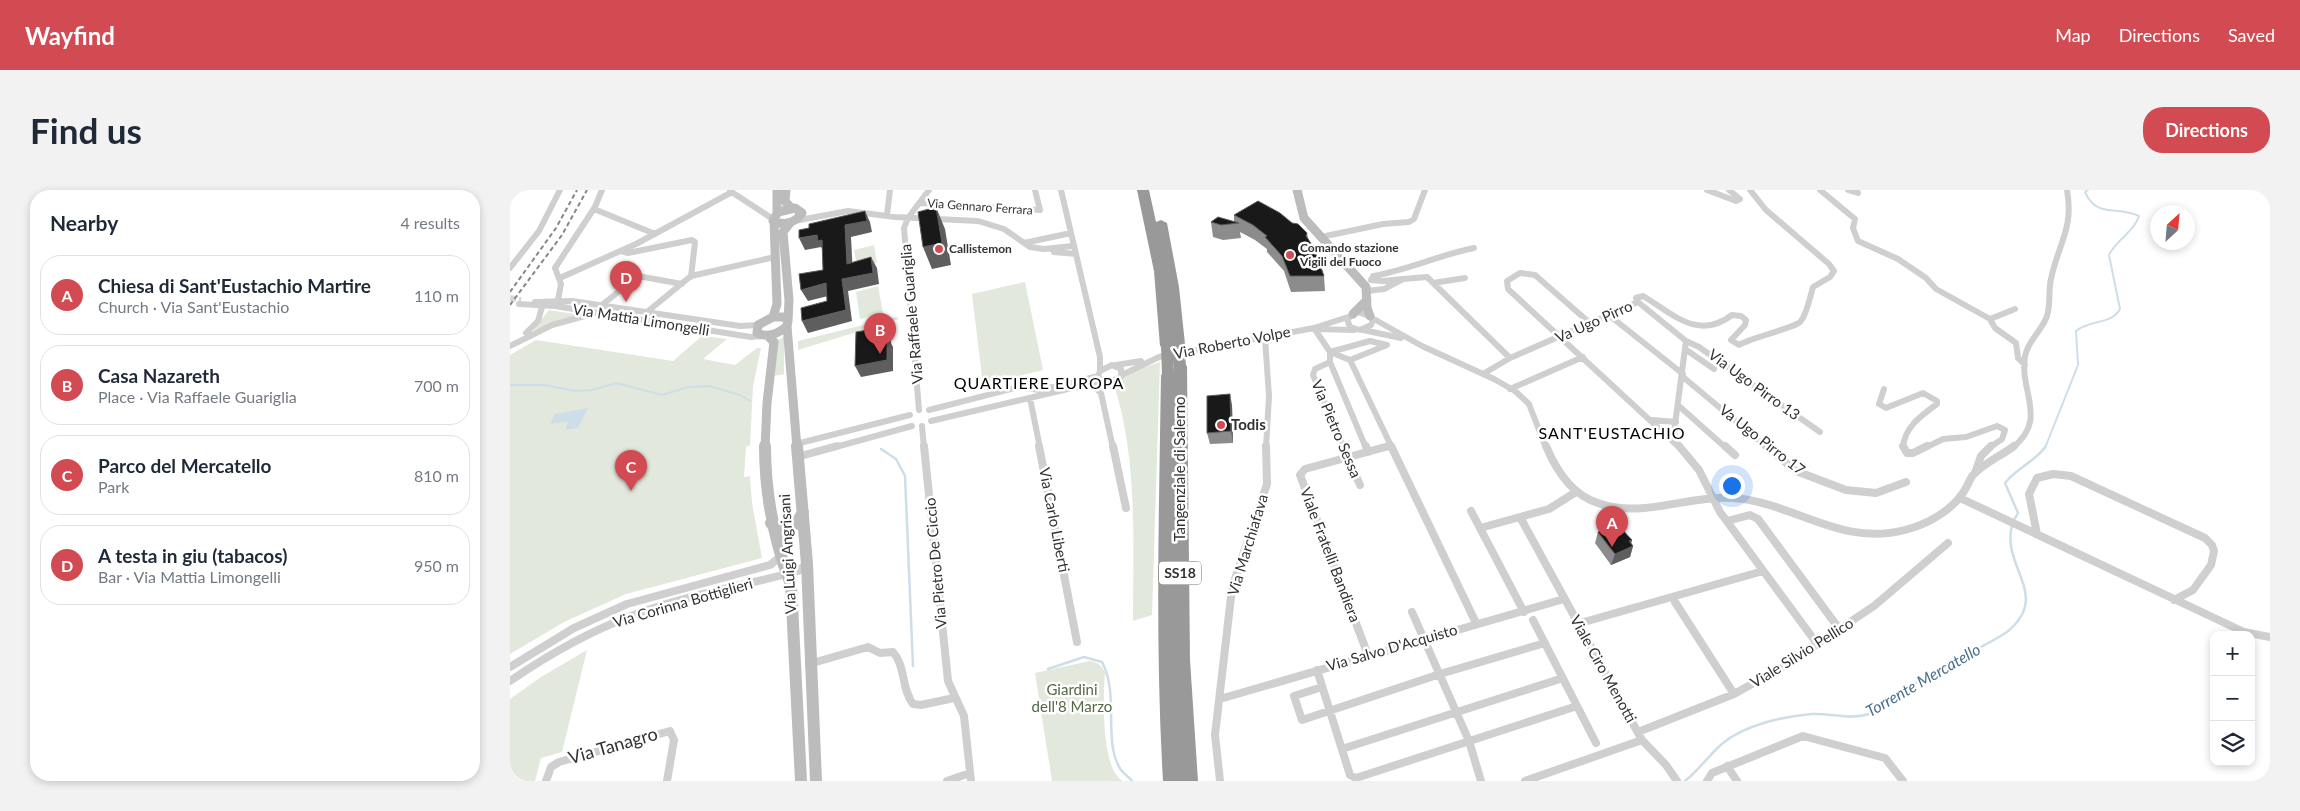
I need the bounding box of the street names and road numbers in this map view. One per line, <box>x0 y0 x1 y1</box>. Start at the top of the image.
street label: Via Gennaro Ferrara <box>927 195 1033 218</box>
street label: Via Raffaele Guariglia <box>896 243 926 385</box>
street label: Va Ugo Pirro <box>1552 296 1635 346</box>
street label: Via Mattia Limongelli <box>572 299 711 339</box>
street label: Via Roberto Volpe <box>1172 322 1292 362</box>
street label: Via Ugo Pirro 13 <box>1705 345 1804 423</box>
street label: Via Pietro Sessa <box>1308 377 1366 480</box>
street label: Tangenziale di Salerno <box>1170 396 1188 542</box>
street label: Va Ugo Pirro 17 <box>1716 400 1809 478</box>
street label: Via Carlo Liberti <box>1036 466 1074 574</box>
street label: Viale Fratelli Bandiera <box>1297 485 1365 625</box>
street label: Via Marchiafava <box>1223 492 1271 598</box>
street label: Via Luigi Angrisani <box>775 494 799 615</box>
street label: Via Pietro De Ciccio <box>920 497 950 629</box>
road number: SS18 <box>1159 562 1201 584</box>
street label: Via Corinna Bottiglieri <box>611 573 755 631</box>
street label: Viale Ciro Menotti <box>1567 612 1641 725</box>
street label: Viale Silvio Pellico <box>1747 613 1856 691</box>
street label: Via Salvo D'Acquisto <box>1324 620 1459 674</box>
street label: Via Tanagro <box>566 722 660 768</box>

